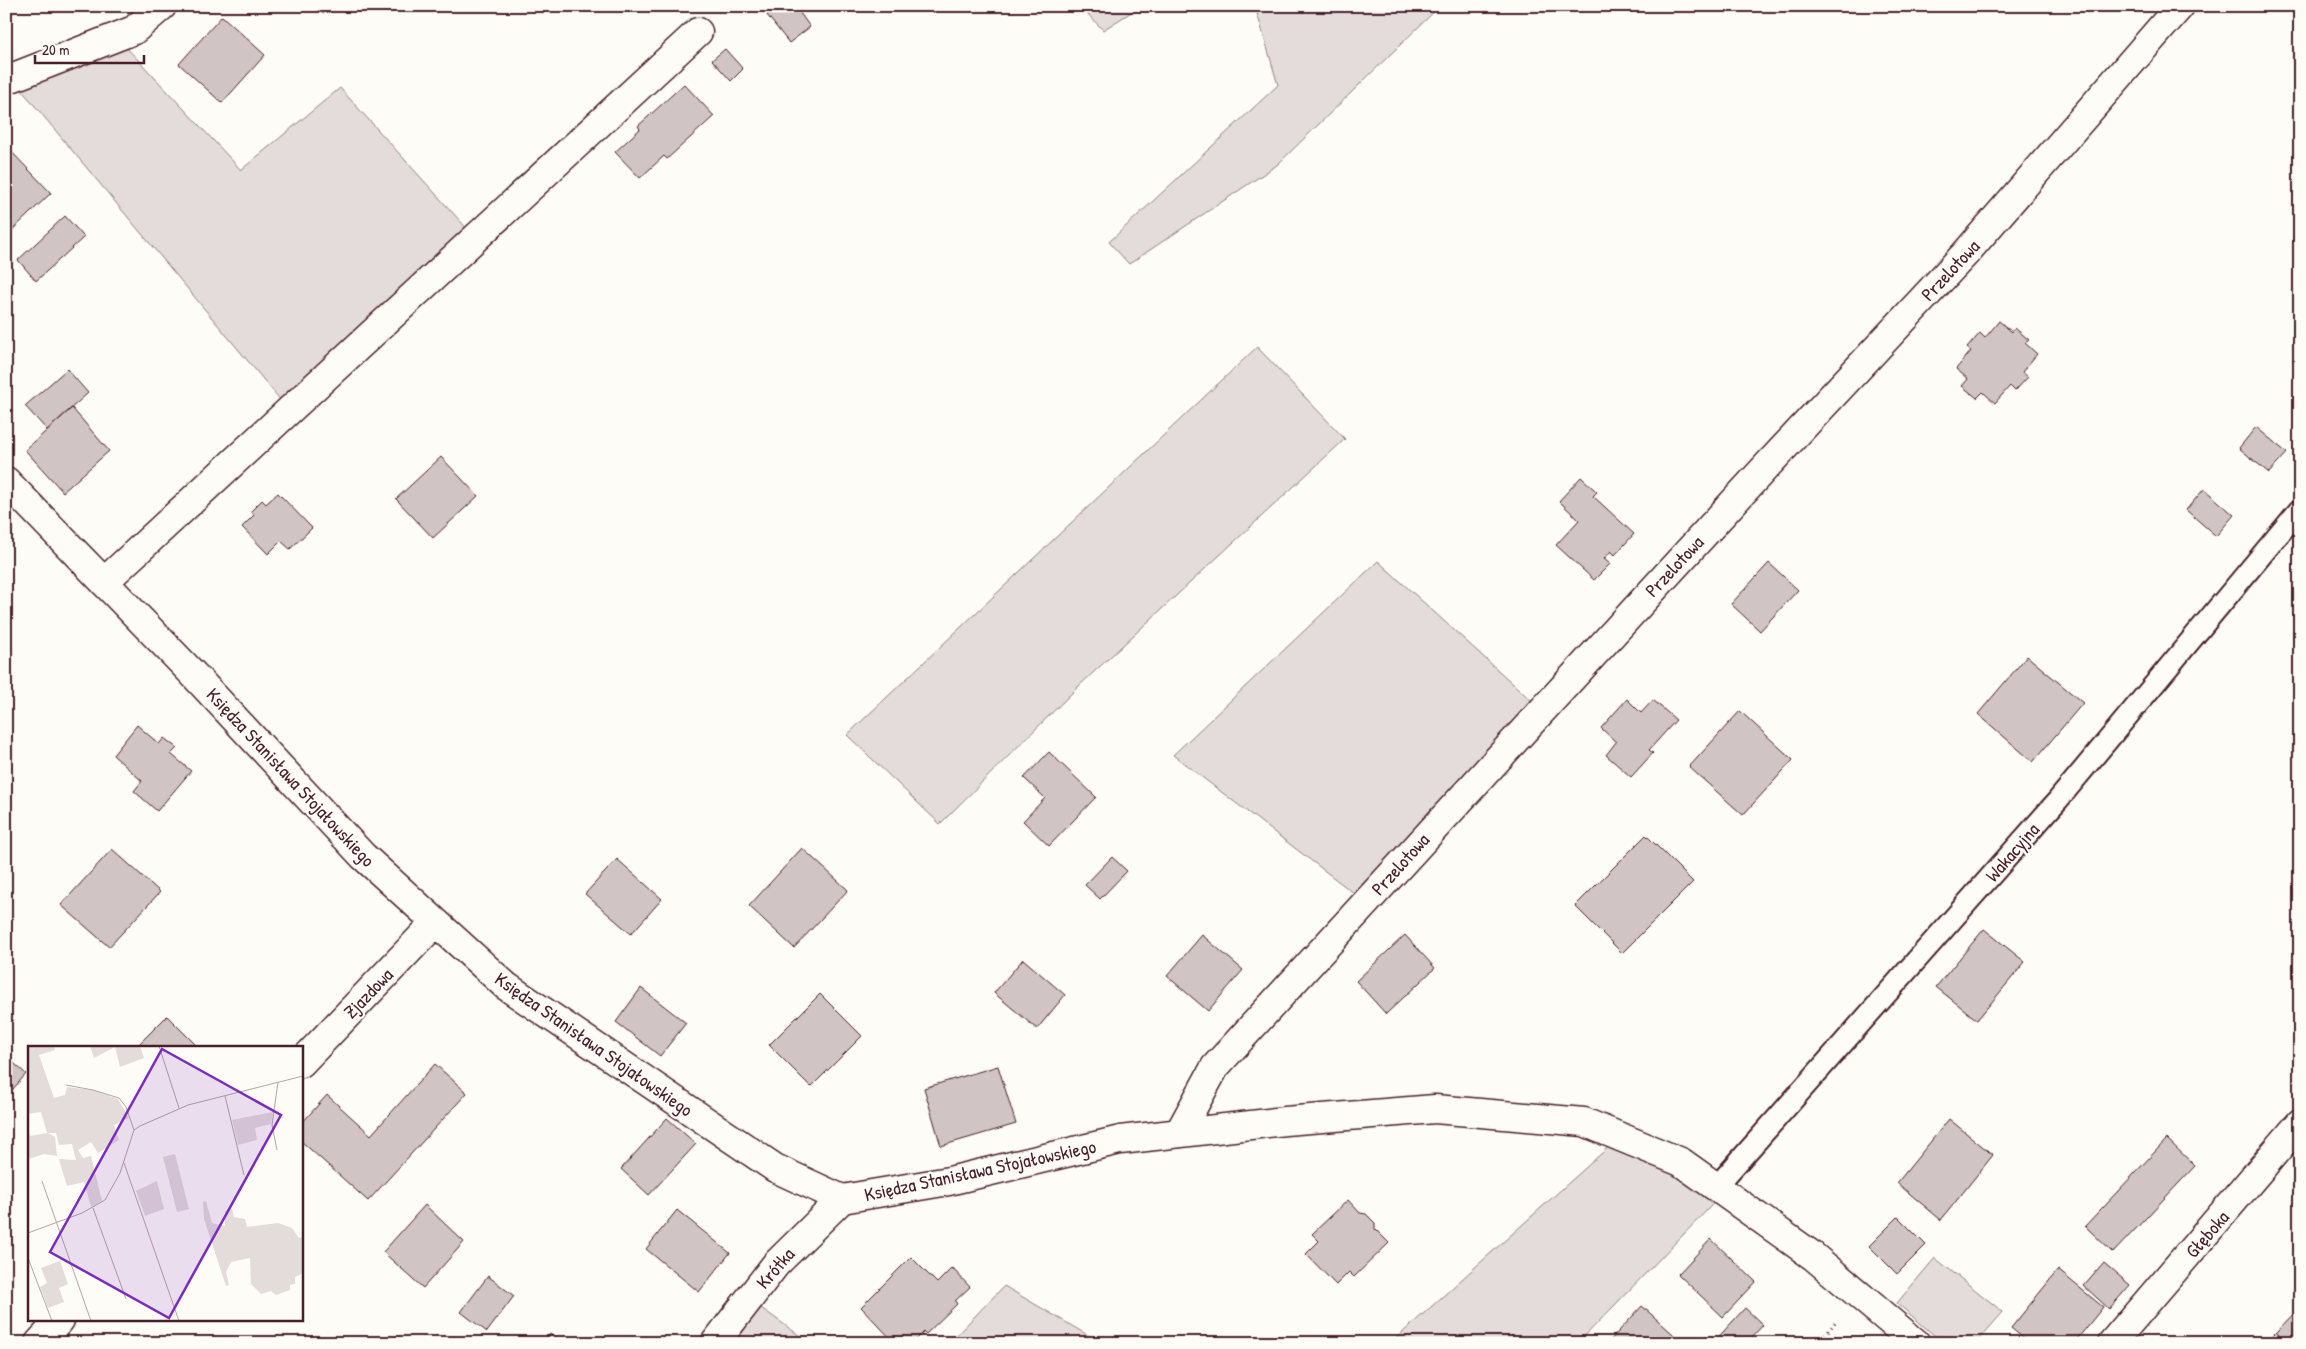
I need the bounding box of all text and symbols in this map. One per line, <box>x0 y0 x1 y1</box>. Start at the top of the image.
scale bar <box>35 32 144 64</box>
text: 20 m <box>42 39 69 60</box>
street label: Przelotowa <box>1915 233 1986 306</box>
street label: Przelotowa <box>1639 529 1710 602</box>
street label: Księdza Stanisława Stojałowskiego <box>201 682 381 872</box>
street label: Wakacyjna <box>1979 816 2045 887</box>
street label: Przelotowa <box>1365 827 1435 901</box>
street label: Zjazdowa <box>337 962 399 1024</box>
street label: Księdza Stanisława Stojałowskiego <box>490 966 698 1123</box>
inset map <box>28 1046 302 1322</box>
street label: Księdza Stanisława Stojałowskiego <box>862 1133 1099 1207</box>
street label: Głęboka <box>2179 1204 2235 1263</box>
street label: Krótka <box>750 1241 801 1294</box>

